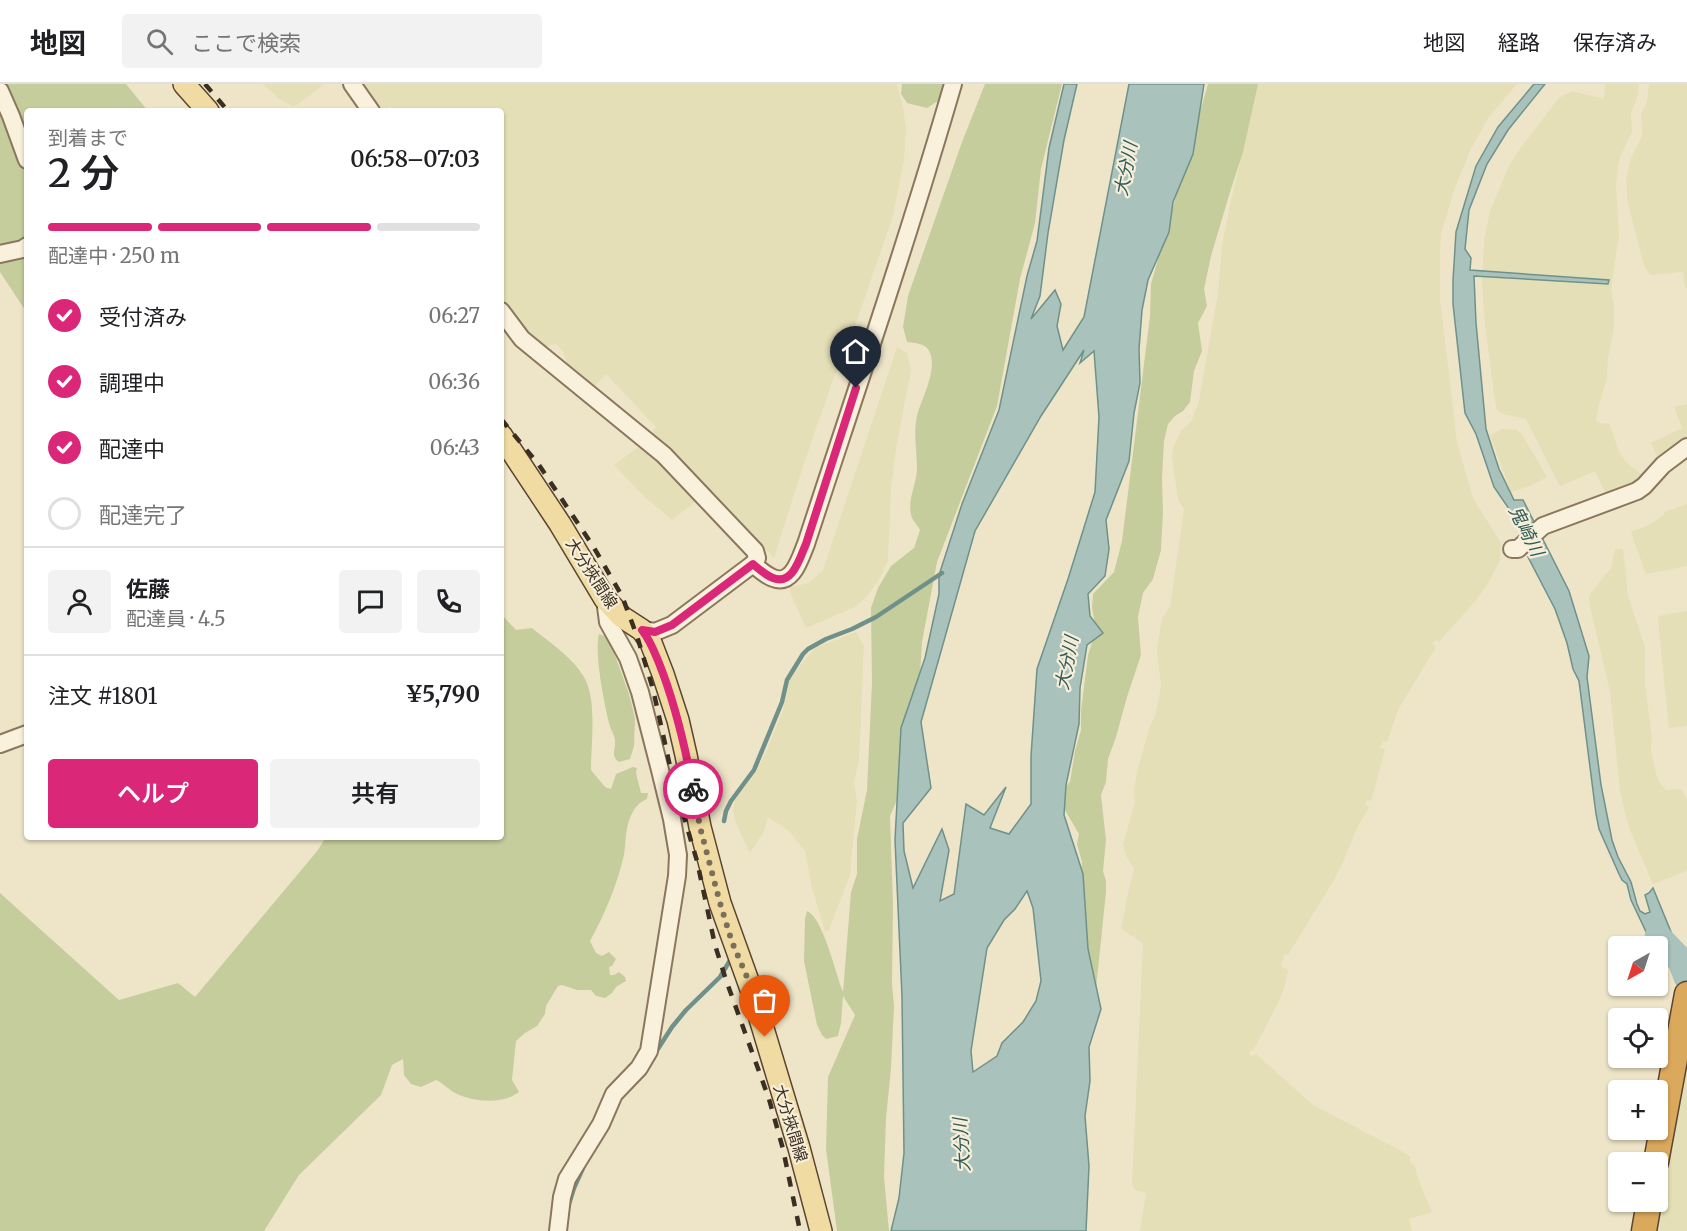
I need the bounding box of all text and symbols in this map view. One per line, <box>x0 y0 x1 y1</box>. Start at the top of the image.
search box <box>122 14 542 68</box>
text: 地図 <box>30 25 86 61</box>
icon: search <box>143 25 176 58</box>
text: ここで検索 <box>191 29 301 57</box>
text: 地図 <box>1423 29 1465 56</box>
text: 経路 <box>1498 29 1540 56</box>
text: 保存済み <box>1573 29 1657 56</box>
text: 到着まで <box>48 125 128 150</box>
water label: 大分川 <box>1109 138 1142 198</box>
text: 06:58–07:03 <box>350 145 480 173</box>
text: 2 分 <box>48 149 119 198</box>
text: 配達中 · 250 m <box>48 243 180 268</box>
icon: check <box>48 299 81 332</box>
text: 受付済み <box>99 303 187 331</box>
text: 06:27 <box>428 303 480 328</box>
pin <box>830 326 881 388</box>
icon: home <box>839 335 872 368</box>
icon: check <box>48 365 81 398</box>
text: 調理中 <box>99 369 165 397</box>
text: 06:36 <box>428 369 480 394</box>
icon: check <box>48 431 81 464</box>
text: 配達中 <box>99 435 165 463</box>
text: 06:43 <box>430 435 480 460</box>
text: 配達完了 <box>99 501 187 529</box>
water label: 鬼崎川 <box>1504 501 1550 562</box>
street label: 大分挾間線 <box>562 534 622 612</box>
button: person <box>48 570 111 633</box>
button: chat <box>339 570 402 633</box>
button: phone <box>417 570 480 633</box>
text: 佐藤 <box>126 575 170 603</box>
text: 配達員 · 4.5 <box>126 606 226 631</box>
water label: 大分川 <box>1050 632 1083 692</box>
text: ¥5,790 <box>406 680 480 708</box>
text: 注文 #1801 <box>48 682 157 710</box>
button: ヘルプ <box>48 759 258 828</box>
button: 共有 <box>270 759 480 828</box>
courier <box>663 759 723 819</box>
icon: bike <box>677 773 710 806</box>
north arrow <box>1608 936 1668 996</box>
map controls <box>1608 936 1668 1212</box>
pin <box>739 975 790 1037</box>
icon: bag <box>748 984 781 1017</box>
button: locate <box>1608 1008 1668 1068</box>
button: + <box>1608 1080 1668 1140</box>
street label: 大分挾間線 <box>770 1082 812 1164</box>
water label: 大分川 <box>948 1115 975 1173</box>
button: − <box>1608 1152 1668 1212</box>

